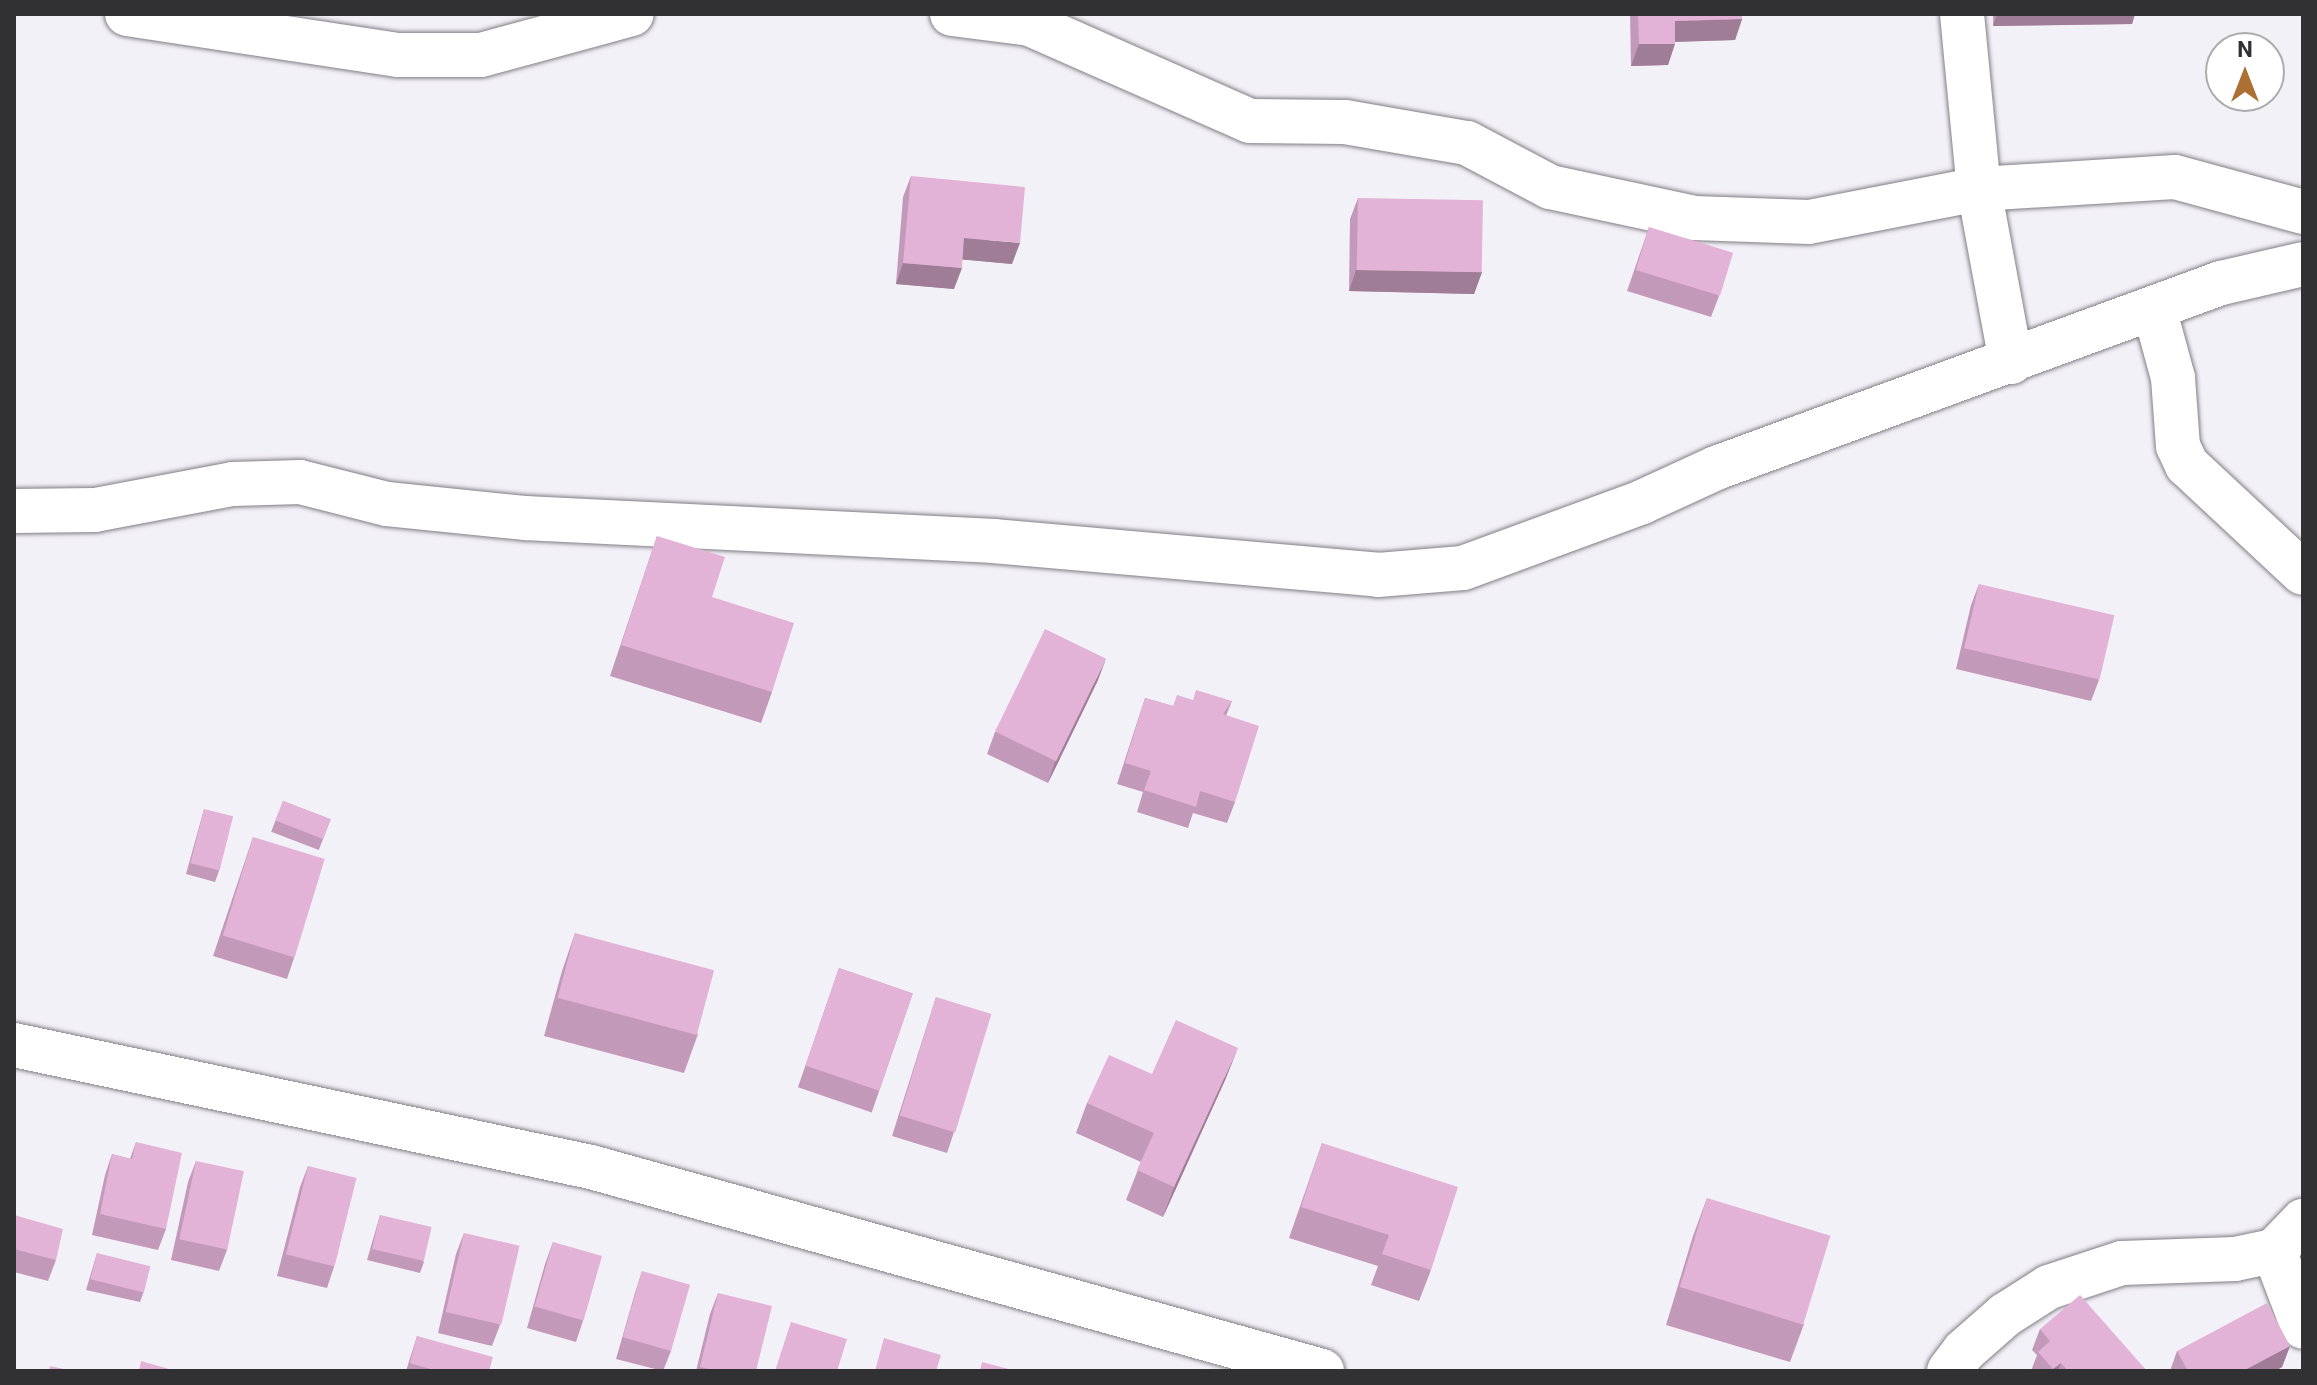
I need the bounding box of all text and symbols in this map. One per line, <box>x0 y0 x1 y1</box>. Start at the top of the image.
north arrow <box>2205 32 2285 112</box>
text: N <box>2237 37 2253 62</box>

